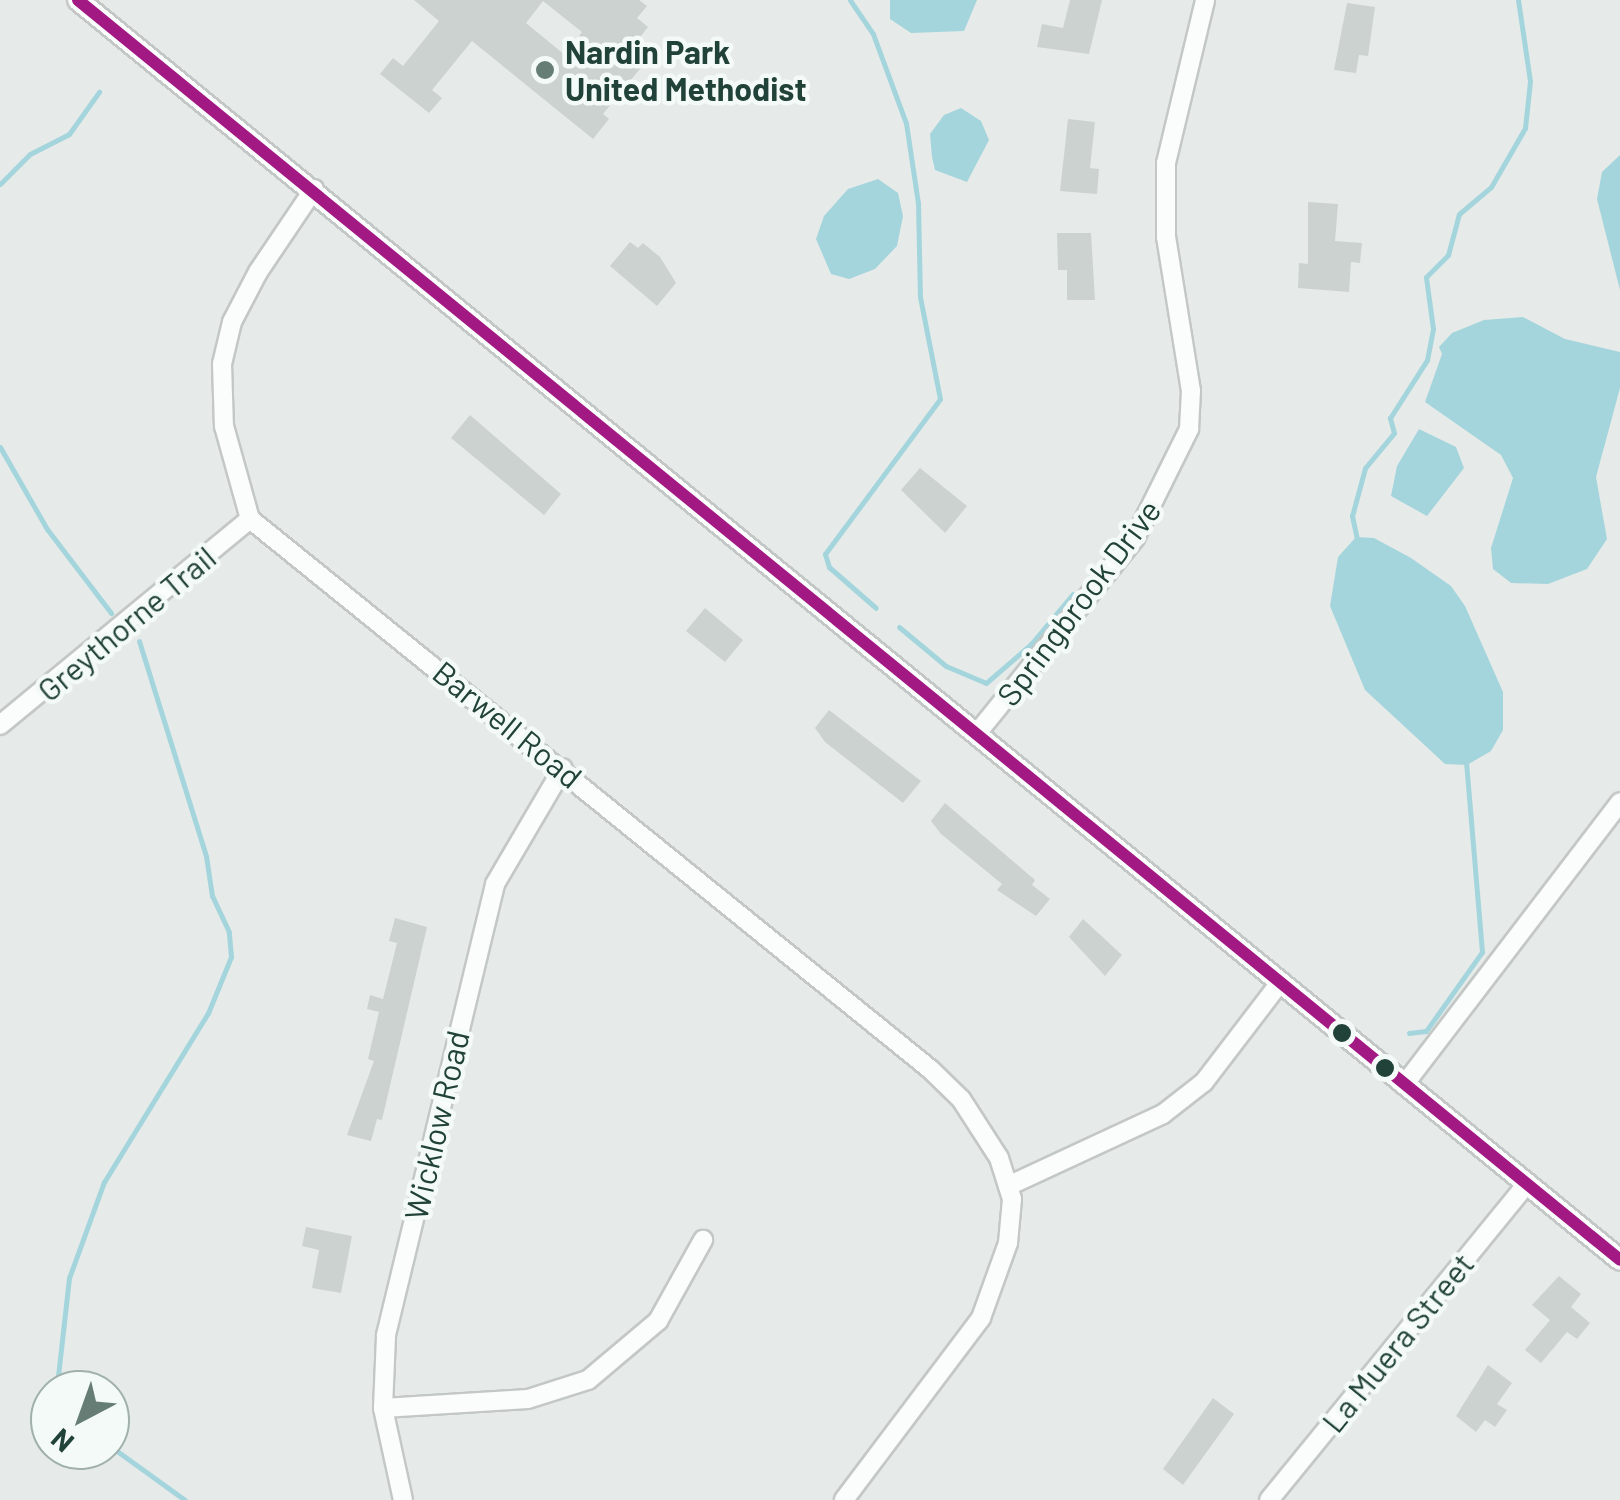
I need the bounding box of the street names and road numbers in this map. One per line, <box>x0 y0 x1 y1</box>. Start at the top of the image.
street label: Springbrook Drive <box>988 491 1168 713</box>
street label: Greythorne Trail <box>29 537 223 709</box>
street label: Barwell Road <box>426 652 590 796</box>
street label: Wicklow Road <box>396 1027 476 1223</box>
street label: La Muera Street <box>1313 1245 1481 1439</box>

